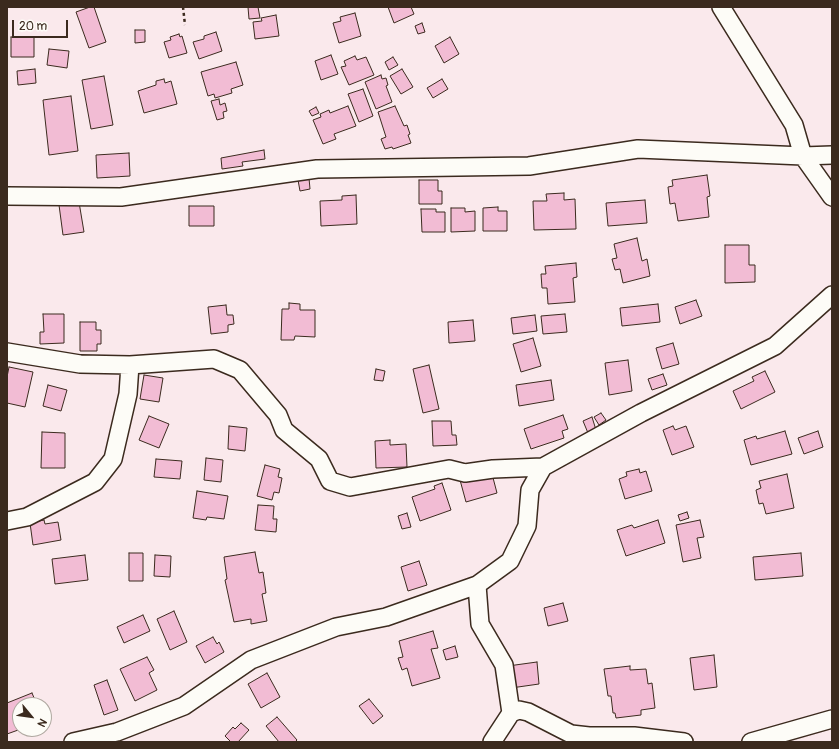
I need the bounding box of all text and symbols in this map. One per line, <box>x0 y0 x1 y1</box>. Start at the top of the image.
scale bar <box>14 12 70 38</box>
text: 20 m <box>19 19 47 34</box>
north arrow <box>12 697 52 737</box>
text: N <box>35 716 50 729</box>

